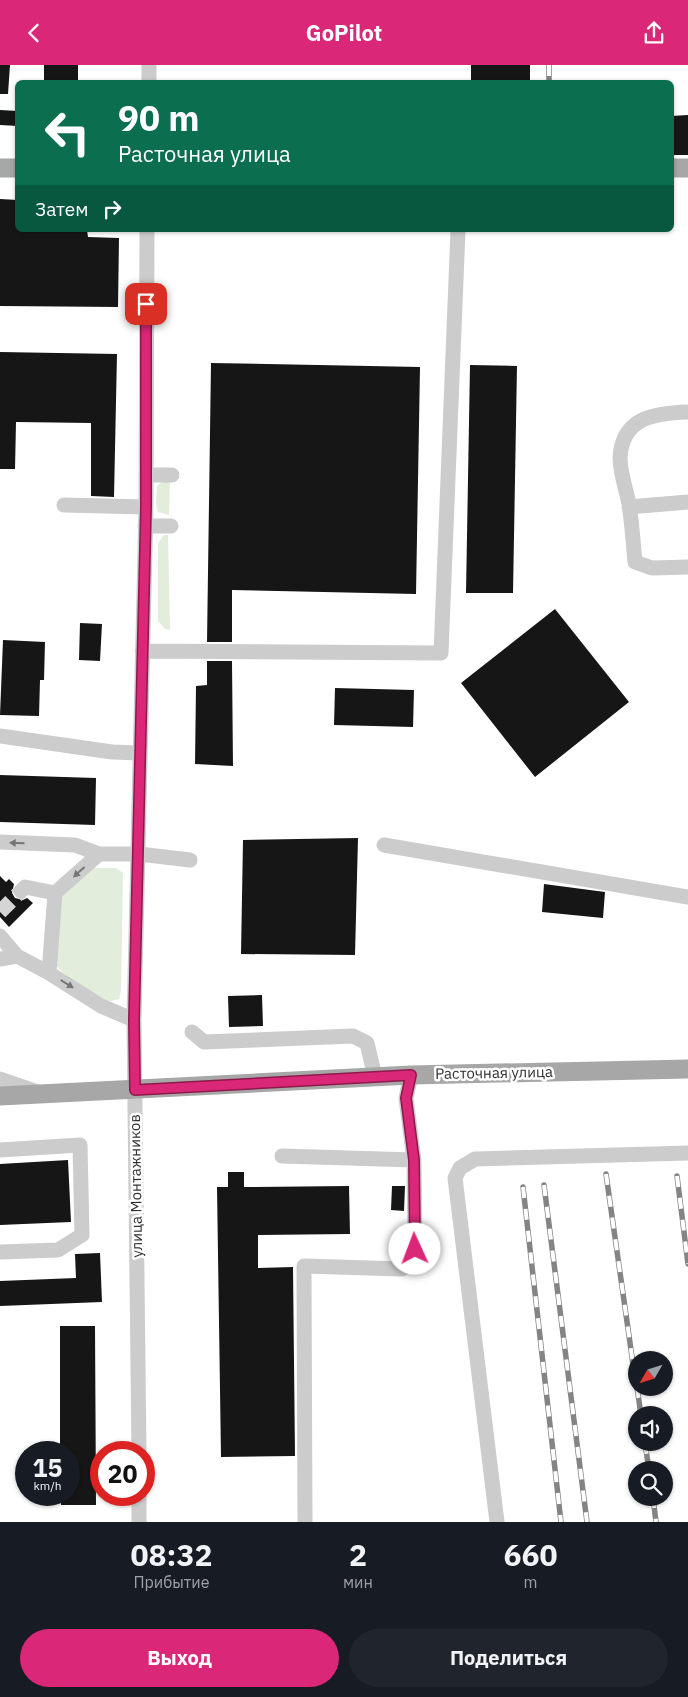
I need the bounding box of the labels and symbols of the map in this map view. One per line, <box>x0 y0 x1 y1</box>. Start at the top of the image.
pin <box>125 283 167 325</box>
one-way arrow <box>9 838 25 846</box>
one-way arrow <box>73 866 86 877</box>
one-way arrow <box>61 980 74 989</box>
street label: Расточная улица <box>435 1062 553 1083</box>
street label: улица Монтажников <box>125 1114 146 1258</box>
position arrow <box>388 1222 440 1274</box>
north arrow <box>628 1351 672 1396</box>
speed limit sign: 20 <box>90 1441 155 1506</box>

